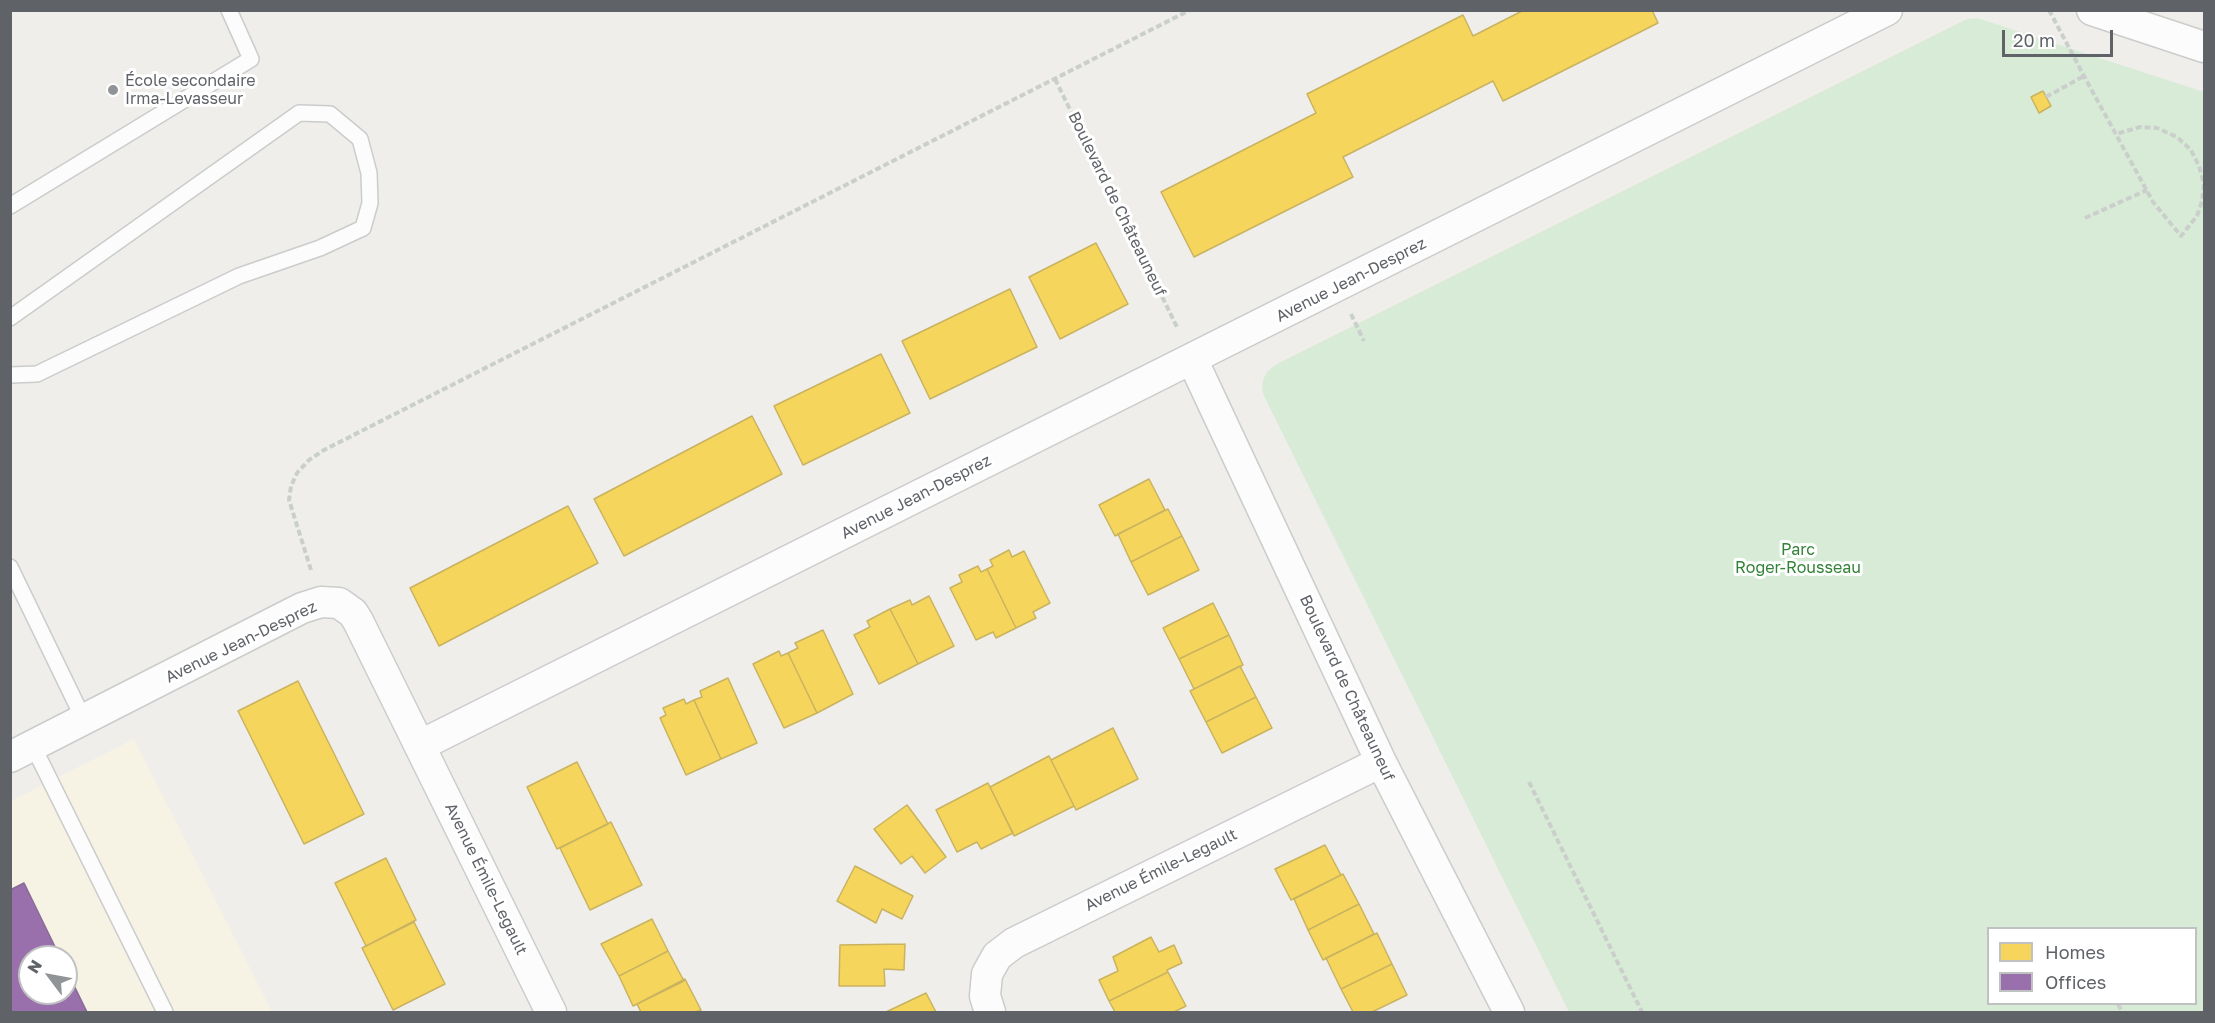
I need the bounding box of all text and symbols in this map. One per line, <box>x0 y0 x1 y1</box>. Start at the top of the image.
scale bar <box>2005 18 2116 56</box>
text: 20 m <box>2013 29 2055 51</box>
place label: École secondaire Irma-Levasseur <box>125 71 256 109</box>
marker: École secondaire Irma-Levasseur <box>106 83 120 97</box>
street label: Boulevard de Châteauneuf <box>1064 109 1170 299</box>
street label: Avenue Jean-Desprez <box>1273 234 1429 326</box>
street label: Avenue Jean-Desprez <box>838 451 994 543</box>
park label: Parc Roger-Rousseau <box>1735 540 1861 578</box>
street label: Boulevard de Châteauneuf <box>1295 592 1399 784</box>
street label: Avenue Jean-Desprez <box>162 597 320 687</box>
street label: Avenue Émile-Legault <box>441 800 531 958</box>
street label: Avenue Émile-Legault <box>1082 825 1240 915</box>
legend <box>1987 927 2197 1005</box>
text: Homes <box>2045 941 2105 963</box>
north arrow <box>18 945 78 1005</box>
text: N <box>23 956 46 977</box>
text: Offices <box>2045 971 2106 993</box>

